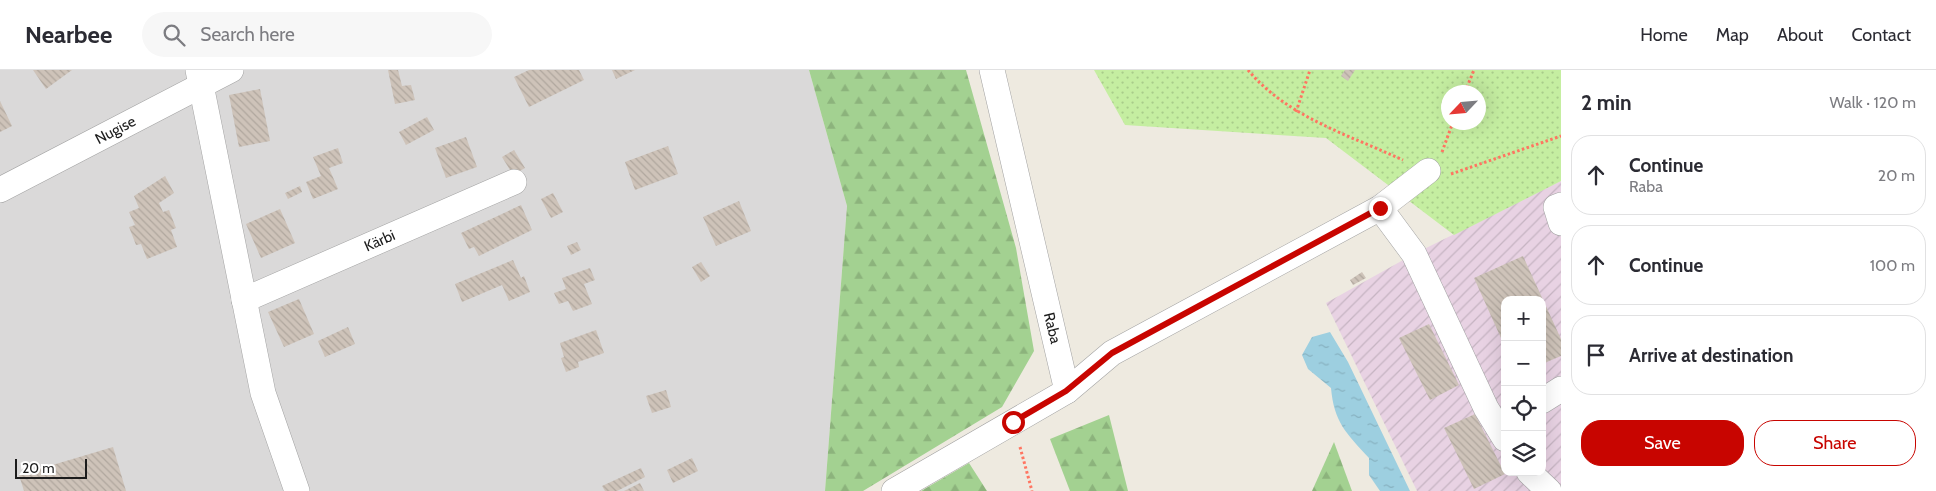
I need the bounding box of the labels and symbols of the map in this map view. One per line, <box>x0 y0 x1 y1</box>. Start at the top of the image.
north arrow <box>1441 85 1486 130</box>
street label: Nugise <box>92 112 139 148</box>
route end <box>1369 197 1392 220</box>
street label: Kärbi <box>361 226 398 255</box>
street label: Raba <box>1040 311 1065 346</box>
route start <box>1002 411 1025 434</box>
scale bar <box>15 456 88 479</box>

